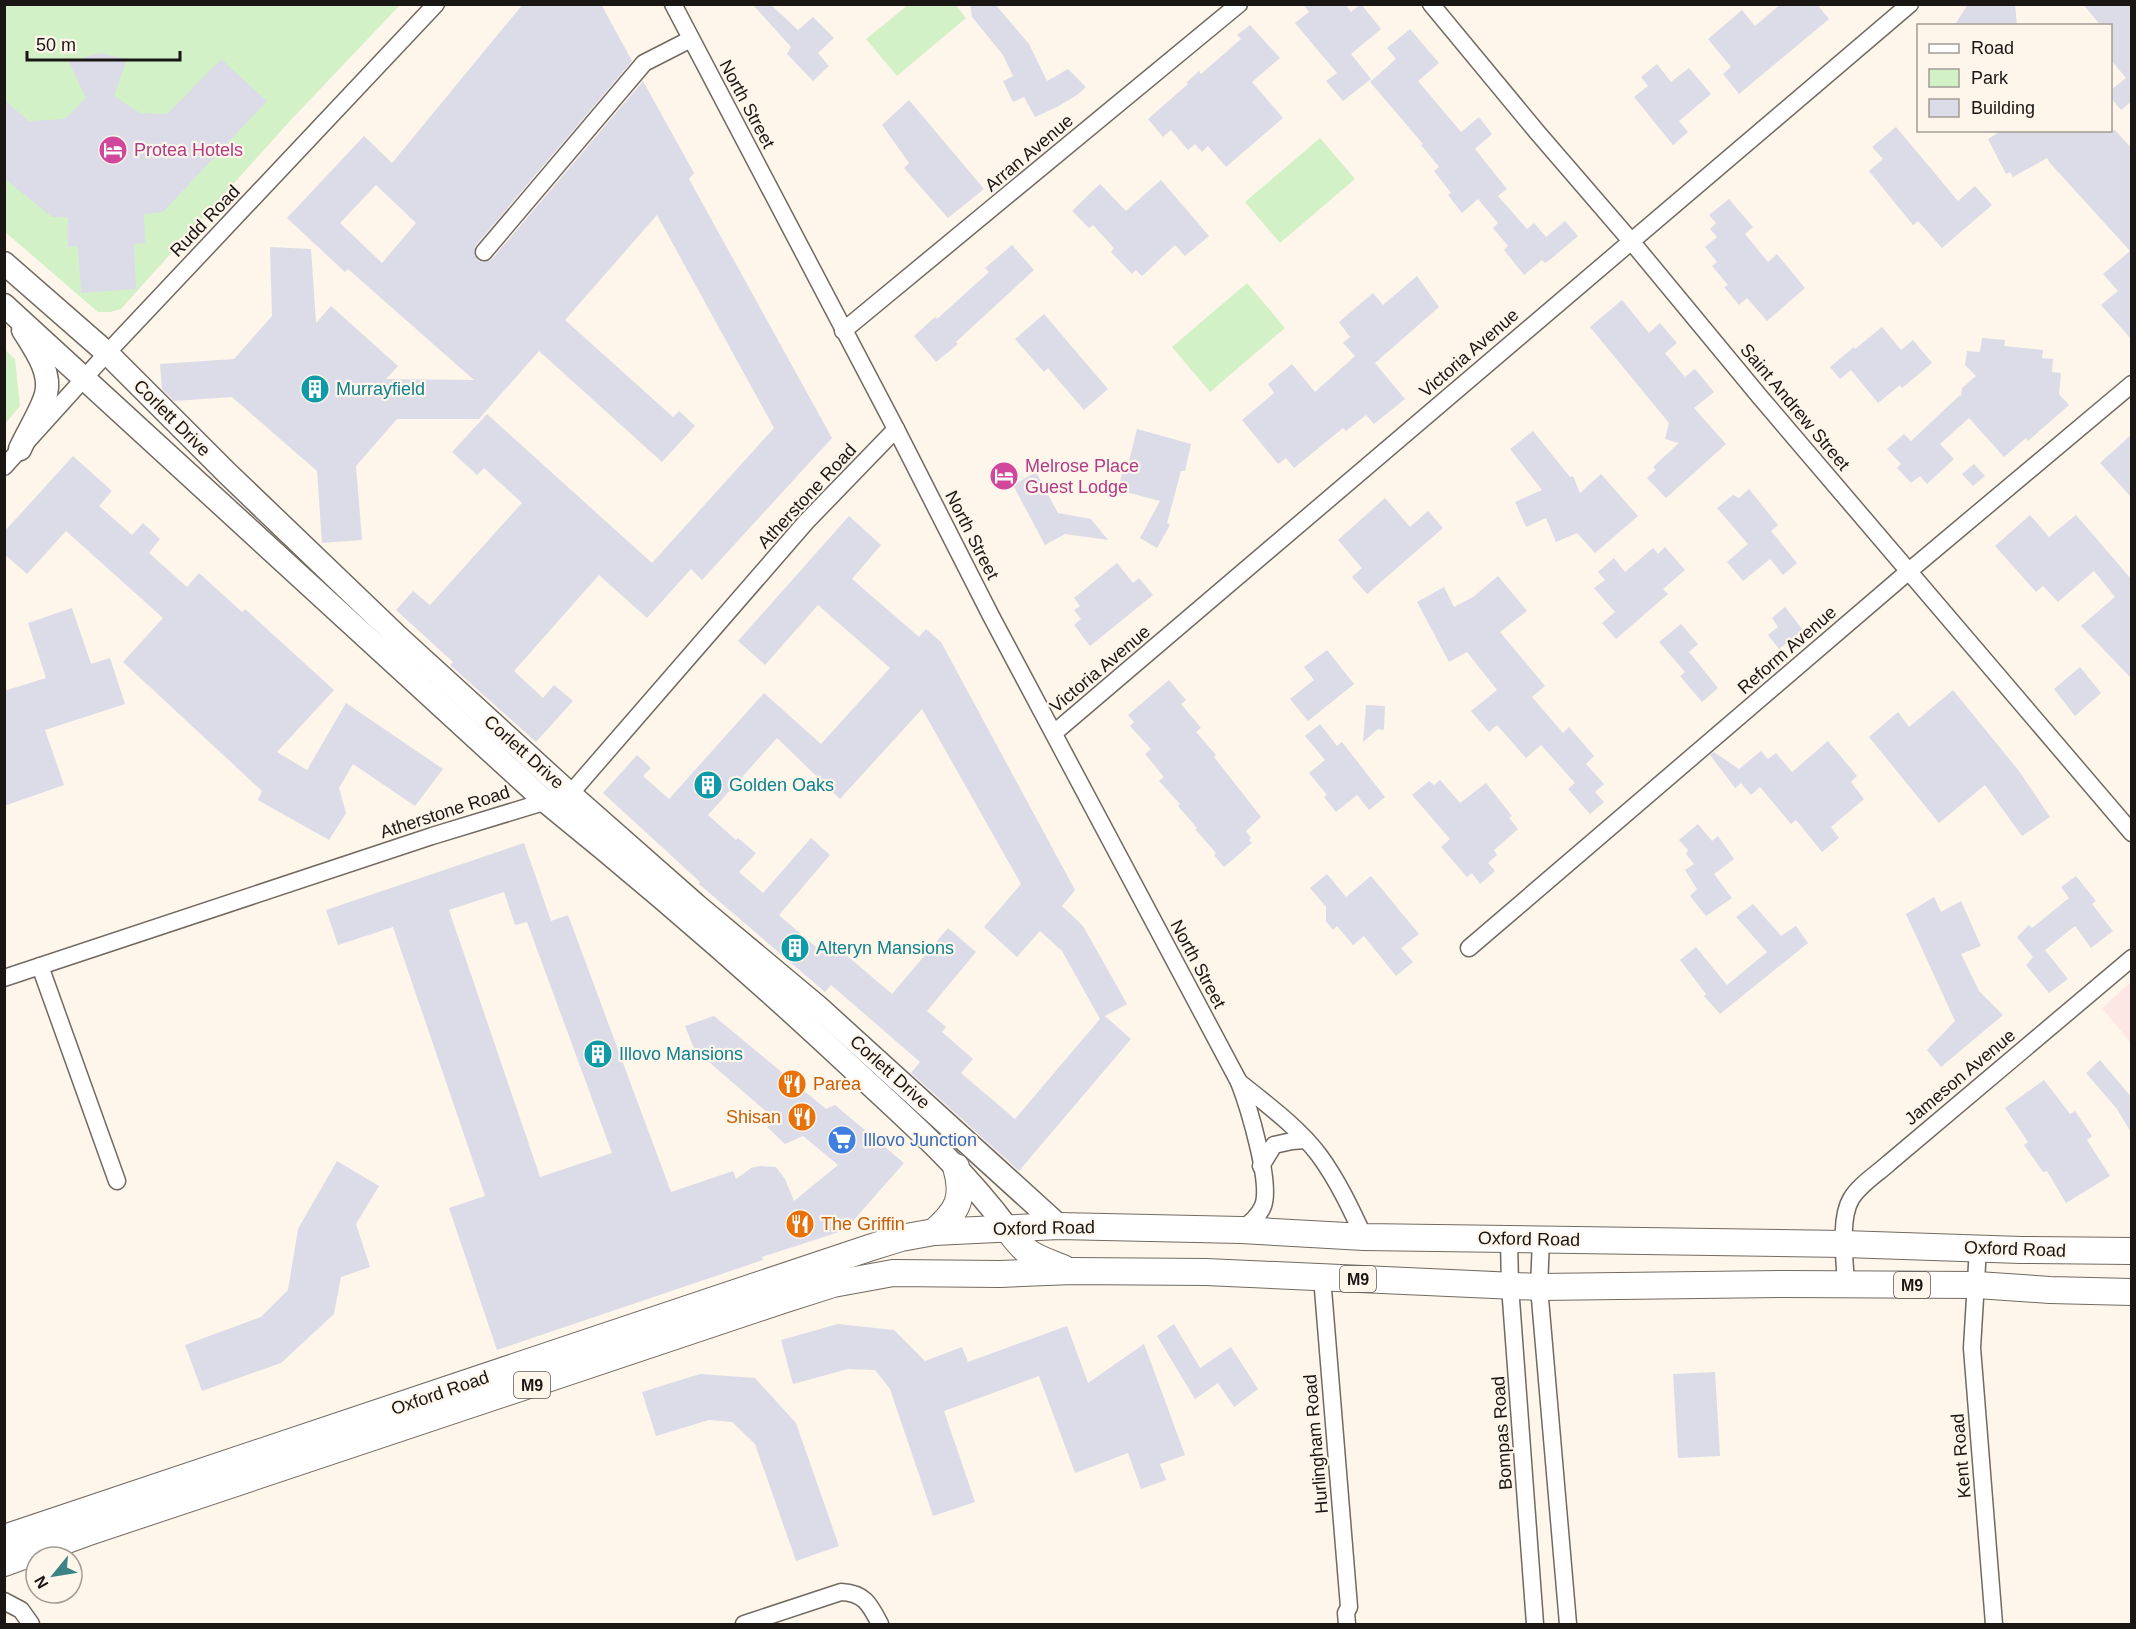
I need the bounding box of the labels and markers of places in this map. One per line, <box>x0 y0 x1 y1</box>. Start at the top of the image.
hotel icon: Protea Hotels <box>97 134 129 166</box>
place label: Protea Hotels <box>134 140 243 160</box>
building icon: Murrayfield <box>299 373 331 405</box>
place label: Murrayfield <box>336 379 425 399</box>
place label: Melrose Place Guest Lodge <box>1025 456 1139 497</box>
hotel icon: Melrose Place Guest Lodge <box>988 460 1020 492</box>
building icon: Golden Oaks <box>692 769 724 801</box>
place label: Golden Oaks <box>729 775 834 795</box>
building icon: Alteryn Mansions <box>779 932 811 964</box>
place label: Alteryn Mansions <box>816 938 954 958</box>
building icon: Illovo Mansions <box>582 1038 614 1070</box>
place label: Illovo Mansions <box>619 1044 743 1064</box>
restaurant icon: Parea <box>776 1068 808 1100</box>
place label: Parea <box>813 1074 862 1094</box>
restaurant icon: Shisan <box>786 1101 818 1133</box>
place label: Shisan <box>726 1107 781 1127</box>
supermarket icon: Illovo Junction <box>826 1124 858 1156</box>
place label: Illovo Junction <box>863 1130 977 1150</box>
restaurant icon: The Griffin <box>784 1208 816 1240</box>
place label: The Griffin <box>821 1214 905 1234</box>

